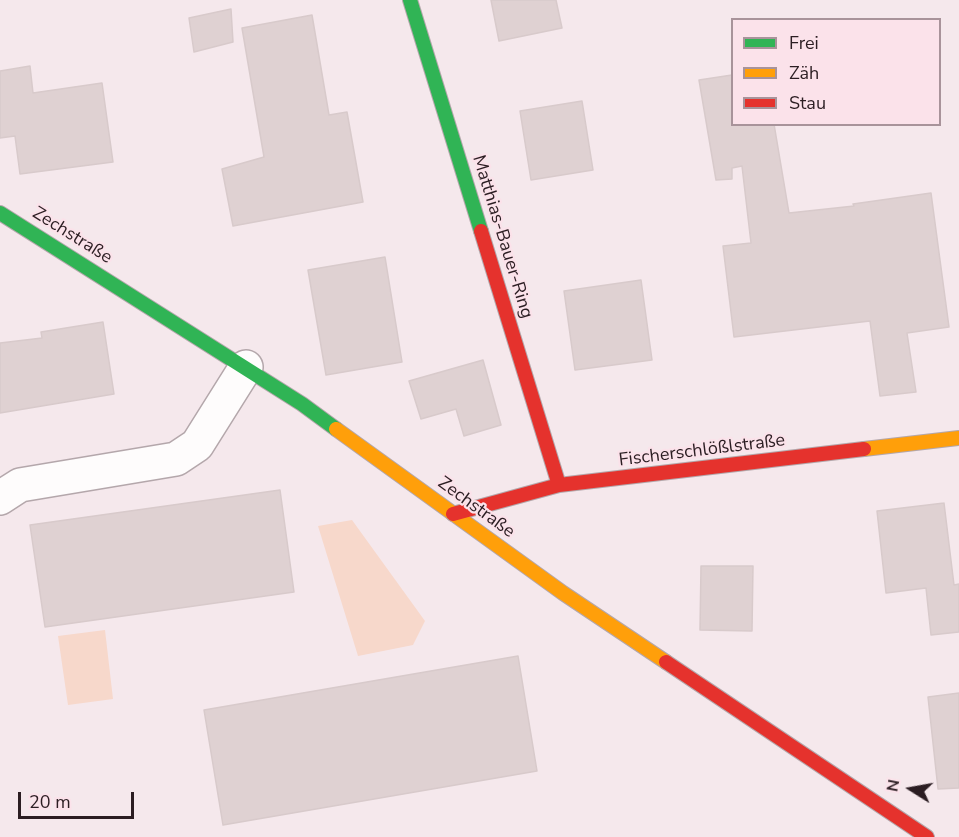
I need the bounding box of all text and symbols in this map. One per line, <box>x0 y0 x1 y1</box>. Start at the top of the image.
legend <box>731 18 941 126</box>
text: Frei <box>789 31 819 55</box>
text: Zäh <box>789 61 819 85</box>
text: Stau <box>789 91 826 115</box>
street label: Matthias-Bauer-Ring <box>467 153 537 321</box>
street label: Zechstraße <box>28 203 116 269</box>
street label: Fischerschlößlstraße <box>618 430 786 472</box>
street label: Zechstraße <box>433 473 519 543</box>
north arrow <box>881 759 941 819</box>
text: N <box>881 778 905 794</box>
scale bar <box>21 780 136 818</box>
text: 20 m <box>29 790 71 814</box>

